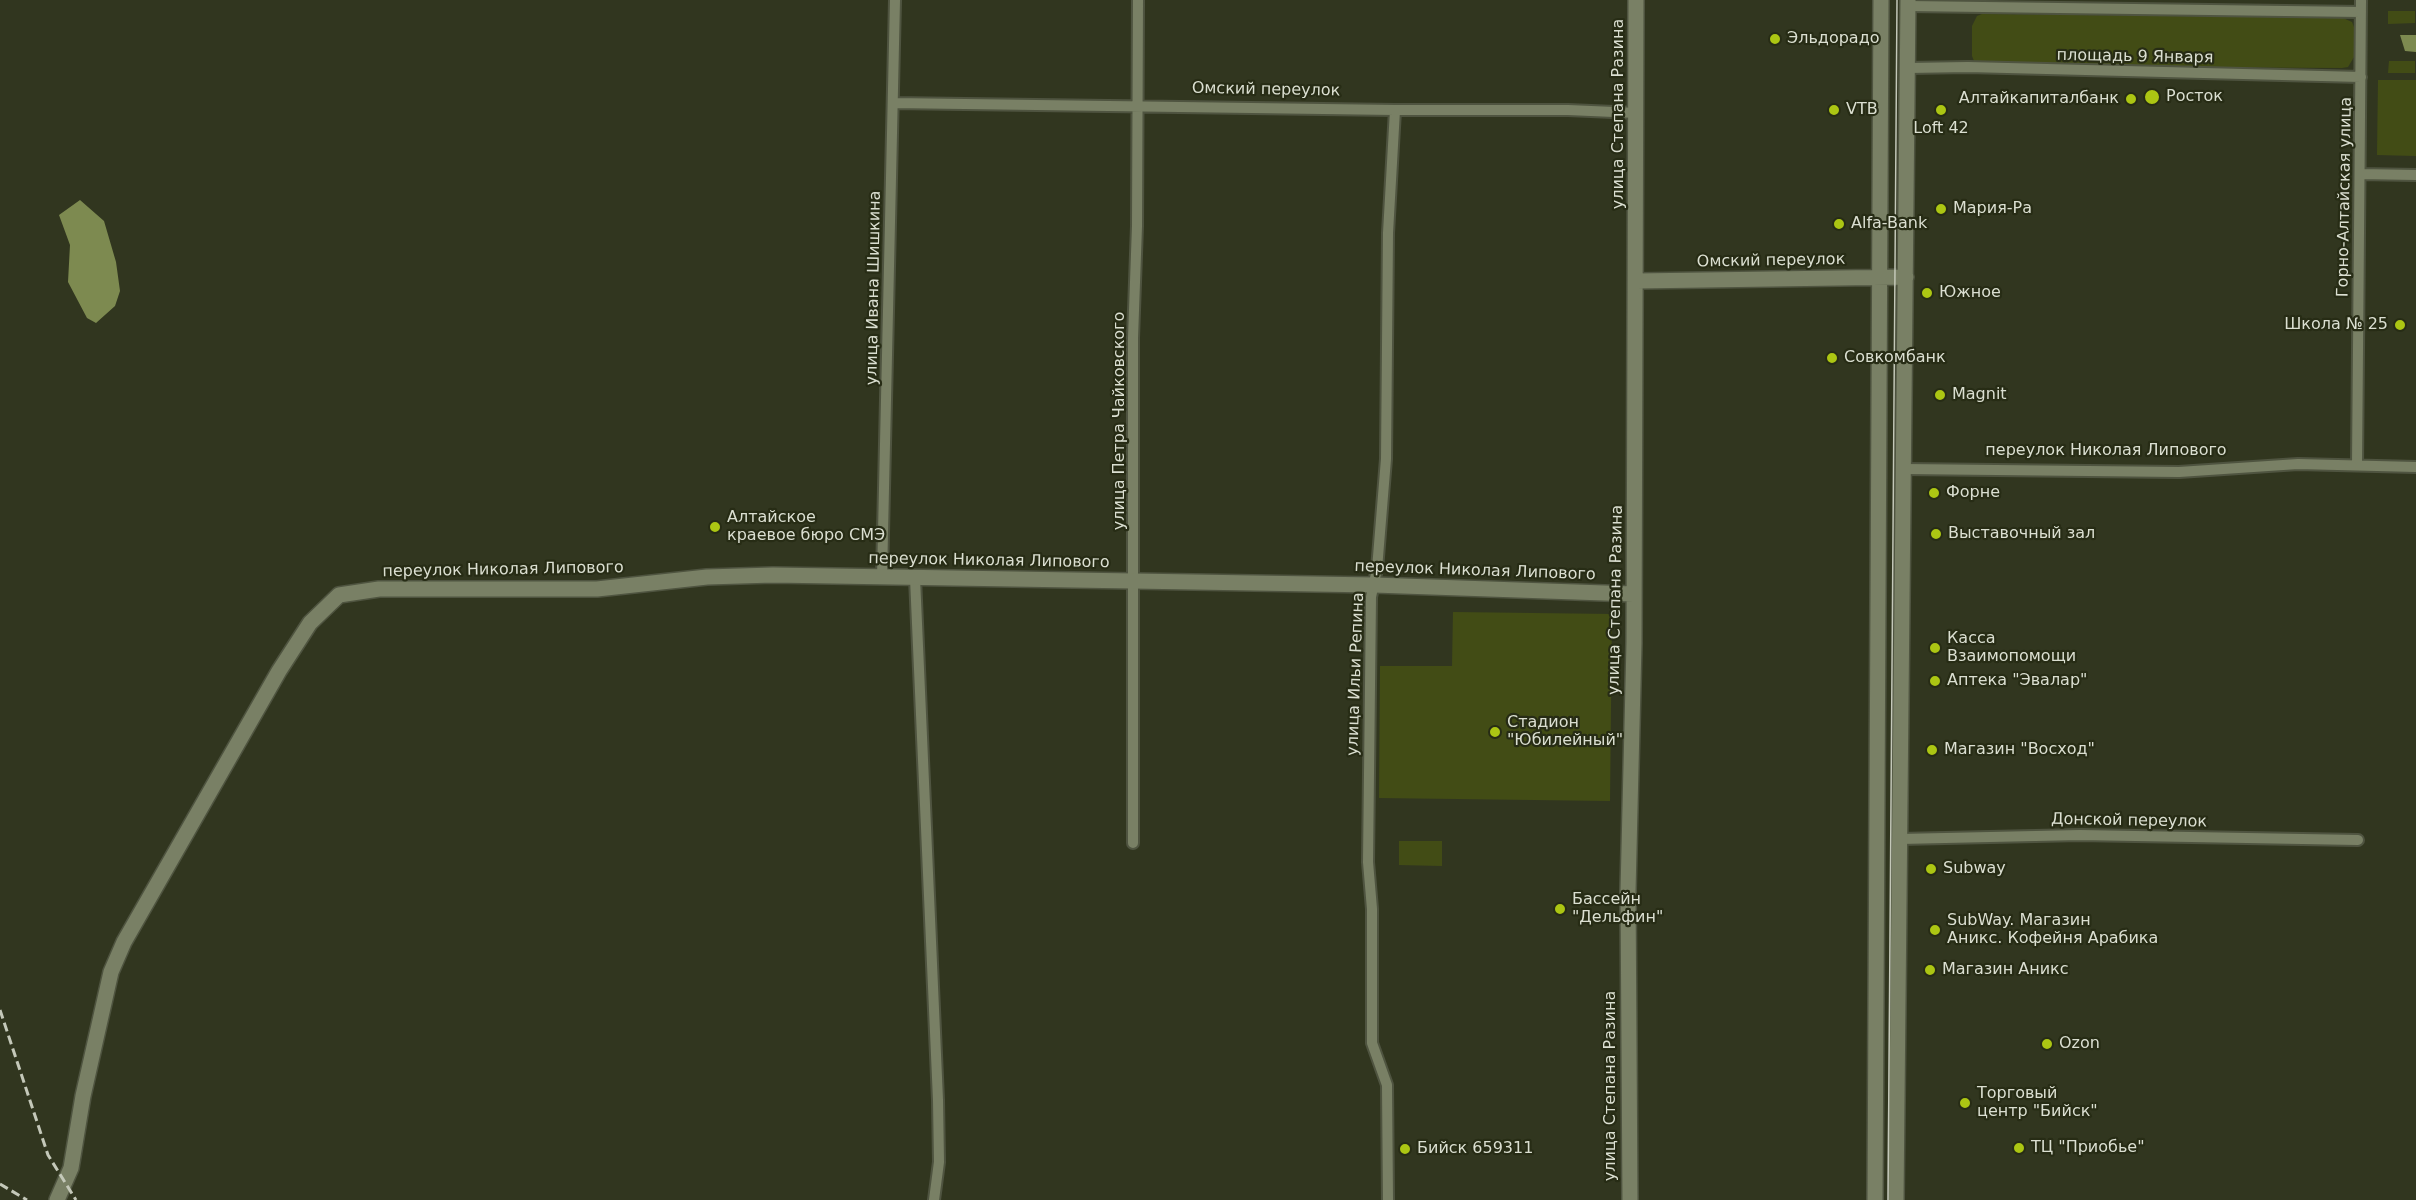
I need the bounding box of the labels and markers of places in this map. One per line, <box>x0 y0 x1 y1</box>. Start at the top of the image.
place label: Эльдорадо <box>1787 29 1879 49</box>
marker: Эльдорадо <box>1768 32 1782 46</box>
place label: Росток <box>2166 87 2223 107</box>
marker: Росток <box>2143 88 2161 106</box>
place label: Алтайкапиталбанк <box>1959 89 2119 109</box>
marker: Алтайкапиталбанк <box>2124 92 2138 106</box>
place label: VTB <box>1846 100 1878 120</box>
marker: VTB <box>1827 103 1841 117</box>
marker: Loft 42 <box>1934 103 1948 117</box>
place label: Loft 42 <box>1913 119 1969 139</box>
place label: Мария-Ра <box>1953 199 2032 219</box>
marker: Мария-Ра <box>1934 202 1948 216</box>
place label: Alfa-Bank <box>1851 214 1927 234</box>
marker: Alfa-Bank <box>1832 217 1846 231</box>
place label: Южное <box>1939 283 2001 303</box>
marker: Южное <box>1920 286 1934 300</box>
place label: Школа № 25 <box>2284 315 2388 335</box>
marker: Школа № 25 <box>2393 318 2407 332</box>
place label: Совкомбанк <box>1844 348 1946 368</box>
marker: Совкомбанк <box>1825 351 1839 365</box>
place label: Magnit <box>1952 385 2007 405</box>
marker: Magnit <box>1933 388 1947 402</box>
place label: Форне <box>1946 483 2000 503</box>
marker: Форне <box>1927 486 1941 500</box>
place label: Алтайское краевое бюро СМЭ <box>727 508 885 546</box>
marker: Алтайское краевое бюро СМЭ <box>708 520 722 534</box>
place label: Выставочный зал <box>1948 524 2095 544</box>
marker: Выставочный зал <box>1929 527 1943 541</box>
place label: Касса Взаимопомощи <box>1947 629 2076 667</box>
marker: Касса Взаимопомощи <box>1928 641 1942 655</box>
place label: Аптека "Эвалар" <box>1947 671 2087 691</box>
marker: Аптека "Эвалар" <box>1928 674 1942 688</box>
place label: Стадион "Юбилейный" <box>1507 713 1623 751</box>
marker: Стадион "Юбилейный" <box>1488 725 1502 739</box>
place label: Магазин "Восход" <box>1944 740 2095 760</box>
marker: Магазин "Восход" <box>1925 743 1939 757</box>
place label: Subway <box>1943 859 2006 879</box>
marker: Subway <box>1924 862 1938 876</box>
place label: Бассейн "Дельфин" <box>1572 890 1663 928</box>
marker: Бассейн "Дельфин" <box>1553 902 1567 916</box>
place label: SubWay. Магазин Аникс. Кофейня Арабика <box>1947 911 2158 949</box>
marker: SubWay. Магазин Аникс. Кофейня Арабика <box>1928 923 1942 937</box>
place label: Магазин Аникс <box>1942 960 2069 980</box>
marker: Магазин Аникс <box>1923 963 1937 977</box>
place label: Ozon <box>2059 1034 2100 1054</box>
marker: Ozon <box>2040 1037 2054 1051</box>
place label: Торговый центр "Бийск" <box>1977 1084 2098 1122</box>
marker: Торговый центр "Бийск" <box>1958 1096 1972 1110</box>
place label: ТЦ "Приобье" <box>2031 1138 2145 1158</box>
place label: Бийск 659311 <box>1417 1139 1533 1159</box>
marker: ТЦ "Приобье" <box>2012 1141 2026 1155</box>
marker: Бийск 659311 <box>1398 1142 1412 1156</box>

